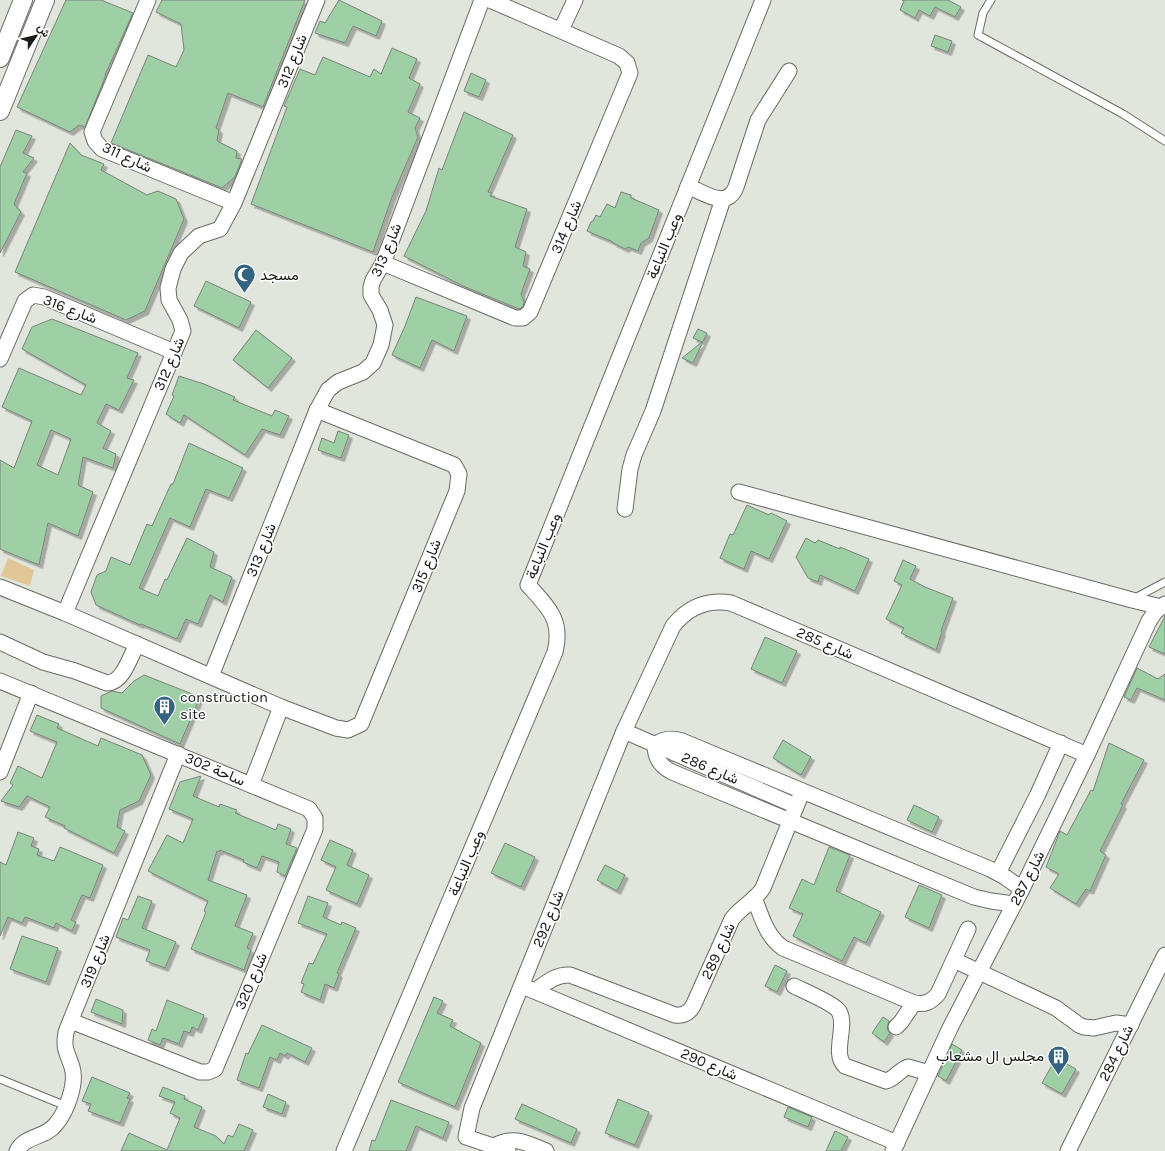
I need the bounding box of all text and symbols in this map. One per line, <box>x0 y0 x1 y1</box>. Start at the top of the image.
north arrow <box>16 16 56 56</box>
text: ش <box>35 21 53 40</box>
street label: شارع 312 <box>273 31 313 91</box>
street label: شارع 311 <box>99 138 155 178</box>
street label: شارع 314 <box>547 198 587 257</box>
street label: وعب النباعة <box>643 210 685 282</box>
street label: شارع 313 <box>367 220 407 280</box>
mosque icon: مسجد <box>232 262 258 295</box>
place label: مسجد <box>260 266 299 284</box>
street label: شارع 316 <box>40 291 100 329</box>
street label: شارع 312 <box>150 334 190 394</box>
street label: وعب النباعة <box>522 510 564 582</box>
street label: شارع 313 <box>242 520 282 580</box>
street label: شارع 315 <box>407 536 447 596</box>
street label: شارع 285 <box>793 623 856 665</box>
place label: construction site <box>180 688 268 723</box>
building icon: construction site <box>151 693 177 726</box>
street label: ساحة 302 <box>182 748 248 790</box>
street label: شارع 286 <box>678 748 741 790</box>
street label: وعب النباعة <box>444 827 488 899</box>
street label: شارع 287 <box>1006 848 1050 909</box>
street label: شارع 292 <box>528 888 569 951</box>
street label: شارع 289 <box>697 920 741 983</box>
street label: شارع 319 <box>76 931 116 991</box>
street label: شارع 320 <box>231 950 273 1013</box>
street label: شارع 284 <box>1095 1022 1139 1085</box>
building icon: مجلس ال مشعاب <box>1046 1043 1072 1076</box>
street label: شارع 290 <box>677 1044 740 1086</box>
place label: مجلس ال مشعاب <box>936 1047 1044 1066</box>

